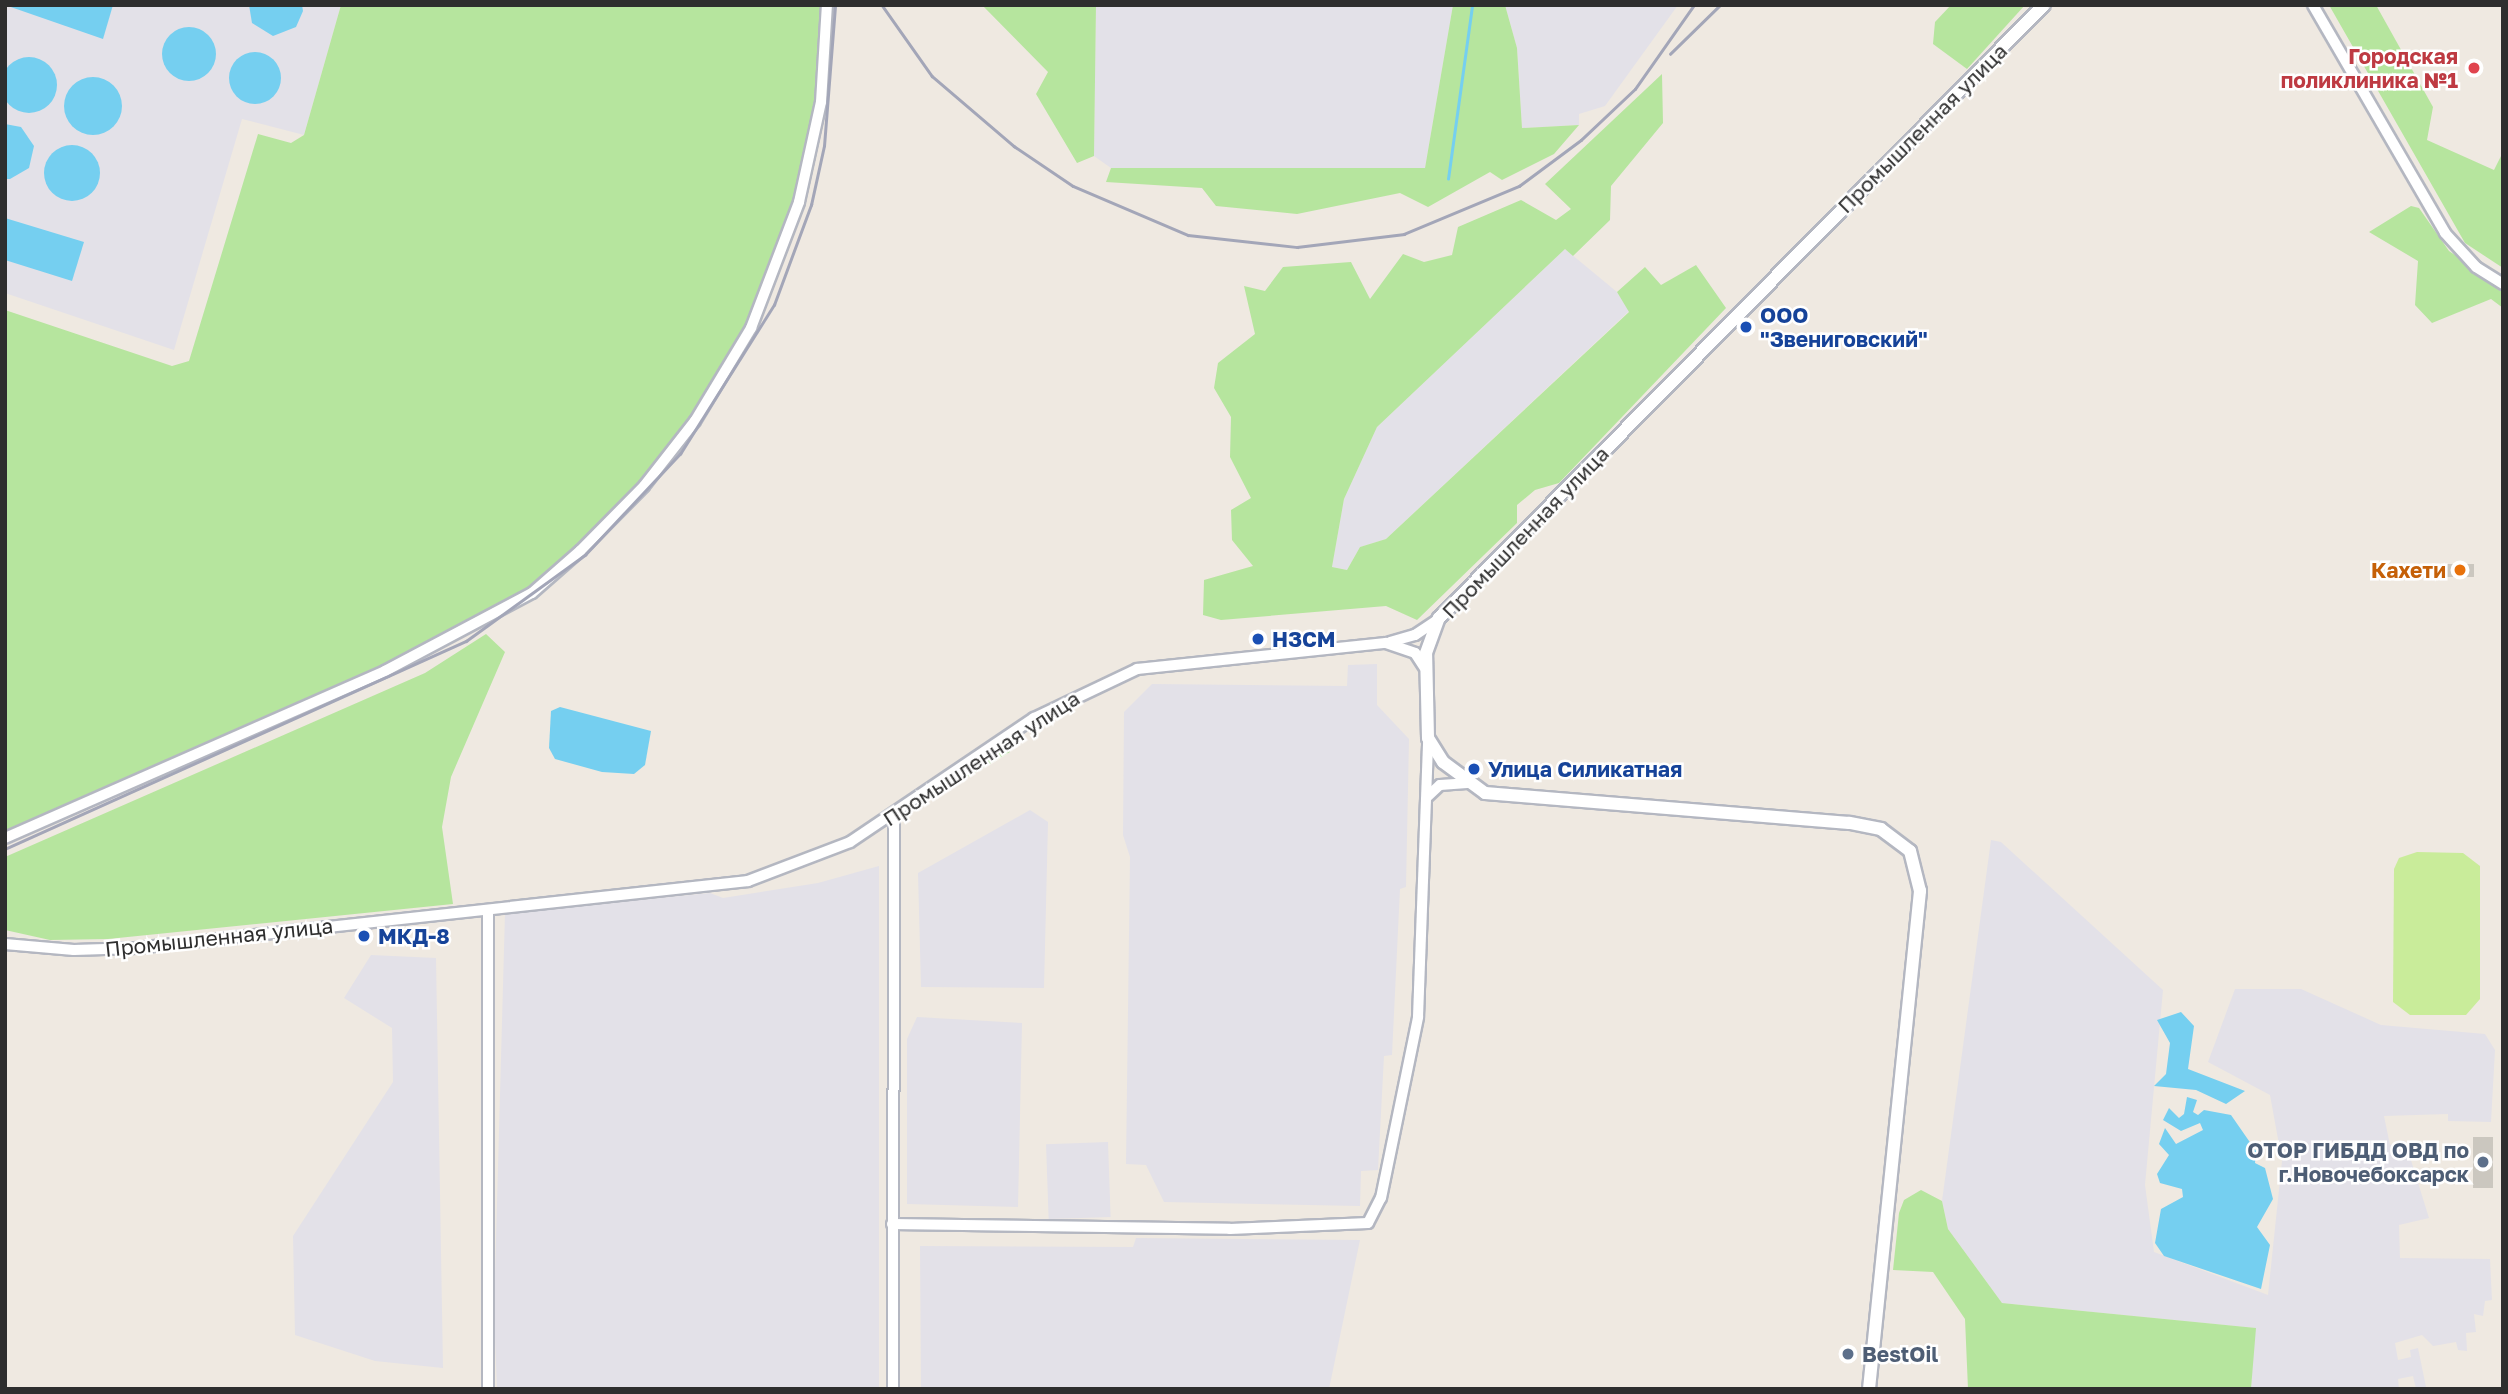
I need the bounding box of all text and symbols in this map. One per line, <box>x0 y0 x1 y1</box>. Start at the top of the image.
street label: Промышленная улица <box>1832 38 2012 218</box>
place label: Городская поликлиника №1 <box>2281 43 2458 93</box>
marker: Городская поликлиника №1 <box>2464 58 2484 78</box>
place label: ООО "Звениговский" <box>1760 302 1928 352</box>
marker: ООО "Звениговский" <box>1738 319 1754 335</box>
street label: Промышленная улица <box>1436 441 1614 623</box>
place label: Кахети <box>2371 557 2446 583</box>
marker: Кахети <box>2452 562 2468 578</box>
place label: НЗСМ <box>1272 626 1335 652</box>
marker: НЗСМ <box>1250 631 1266 647</box>
street label: Промышленная улица <box>878 685 1084 831</box>
place label: Улица Силикатная <box>1488 756 1682 782</box>
marker: Улица Силикатная <box>1466 761 1482 777</box>
street label: Промышленная улица <box>104 912 334 962</box>
place label: МКД-8 <box>378 923 450 949</box>
marker: МКД-8 <box>356 928 372 944</box>
place label: ОТОР ГИБДД ОВД по г.Новочебоксарск <box>2247 1137 2469 1187</box>
marker: ОТОР ГИБДД ОВД по г.Новочебоксарск <box>2475 1154 2491 1170</box>
place label: BestOil <box>1862 1341 1938 1367</box>
marker: BestOil <box>1840 1346 1856 1362</box>

